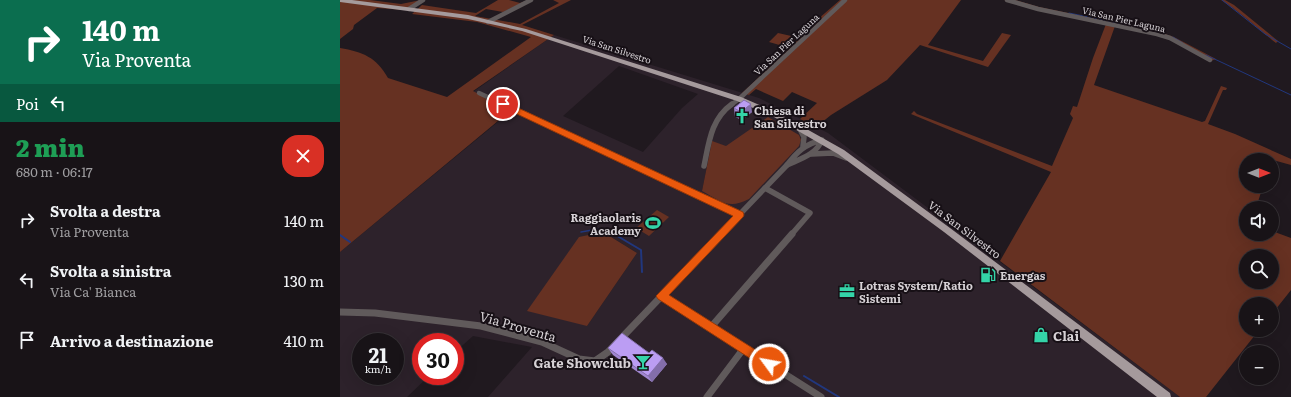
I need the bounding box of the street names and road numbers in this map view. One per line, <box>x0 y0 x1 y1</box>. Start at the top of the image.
street label: Via San Pier Laguna <box>1081 3 1167 35</box>
street label: Via San Pier Laguna <box>750 10 822 78</box>
street label: Via San Silvestro <box>581 31 653 67</box>
street label: Via San Silvestro <box>925 196 1005 262</box>
street label: Via Proventa <box>477 306 559 346</box>

